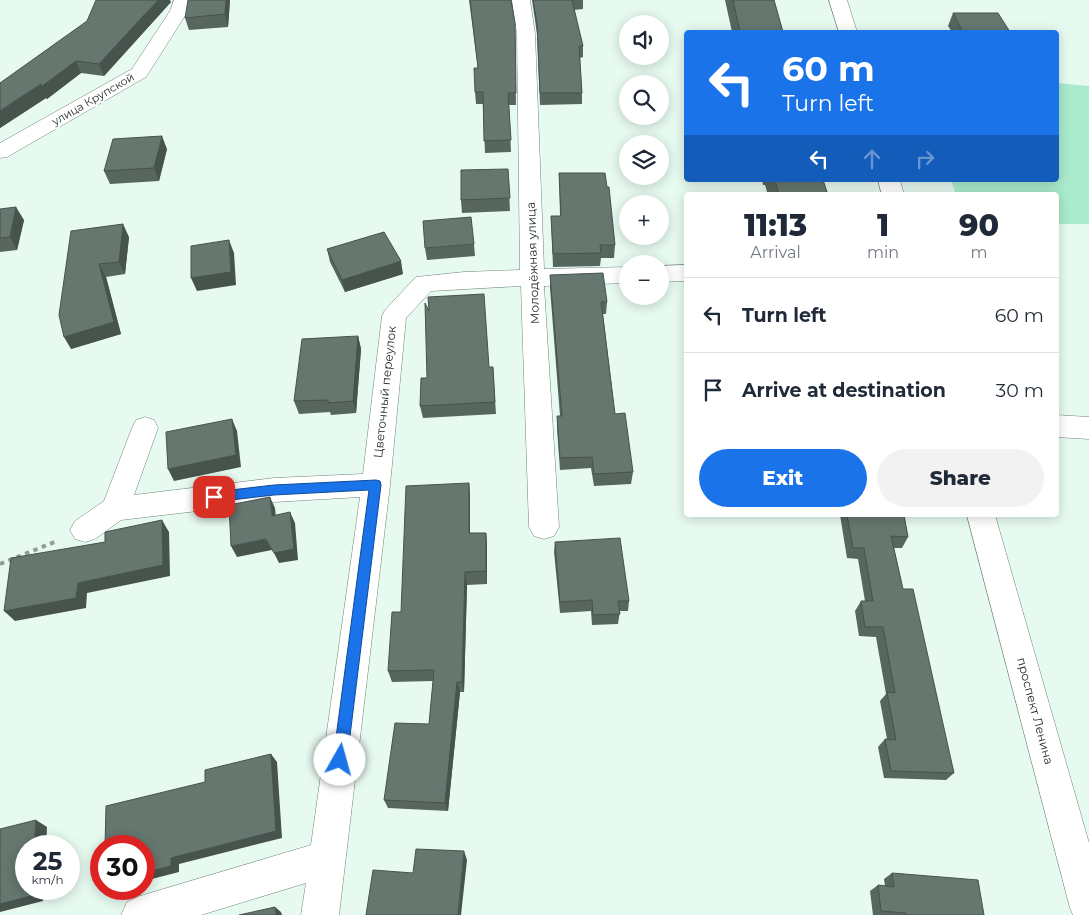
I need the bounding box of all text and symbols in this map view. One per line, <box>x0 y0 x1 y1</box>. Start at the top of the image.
map controls <box>619 15 669 305</box>
button: sound <box>619 15 669 65</box>
text: 60 m <box>782 47 875 90</box>
icon: left <box>699 50 764 115</box>
street label: улица Крупской <box>48 70 137 129</box>
button: search <box>619 75 669 125</box>
text: Turn left <box>782 90 874 117</box>
button: layers <box>619 135 669 185</box>
icon: left <box>805 145 833 173</box>
icon: ahead <box>858 145 886 173</box>
icon: right <box>911 145 939 173</box>
button: + <box>619 195 669 245</box>
street label: Молодёжная улица <box>523 202 542 324</box>
text: 11:13 <box>744 207 807 244</box>
text: 1 <box>877 207 889 244</box>
text: 90 <box>959 207 999 244</box>
text: Arrival <box>750 243 801 262</box>
text: min <box>867 243 899 262</box>
text: m <box>971 243 988 262</box>
button: − <box>619 255 669 305</box>
icon: left <box>699 301 727 329</box>
text: Turn left <box>742 304 827 327</box>
text: 60 m <box>995 304 1044 327</box>
street label: Цветочный переулок <box>370 325 399 459</box>
icon: arrive <box>699 376 727 404</box>
text: Arrive at destination <box>742 379 946 402</box>
text: 30 m <box>996 379 1044 402</box>
button: Exit <box>699 449 867 507</box>
button: Share <box>877 449 1044 507</box>
pin <box>193 476 235 518</box>
icon: arrive <box>200 483 228 511</box>
street label: проспект Ленина <box>1014 656 1057 766</box>
position arrow <box>313 733 365 785</box>
speed limit sign: 30 <box>90 835 155 900</box>
text: 25 <box>33 846 62 876</box>
text: km/h <box>31 872 64 887</box>

